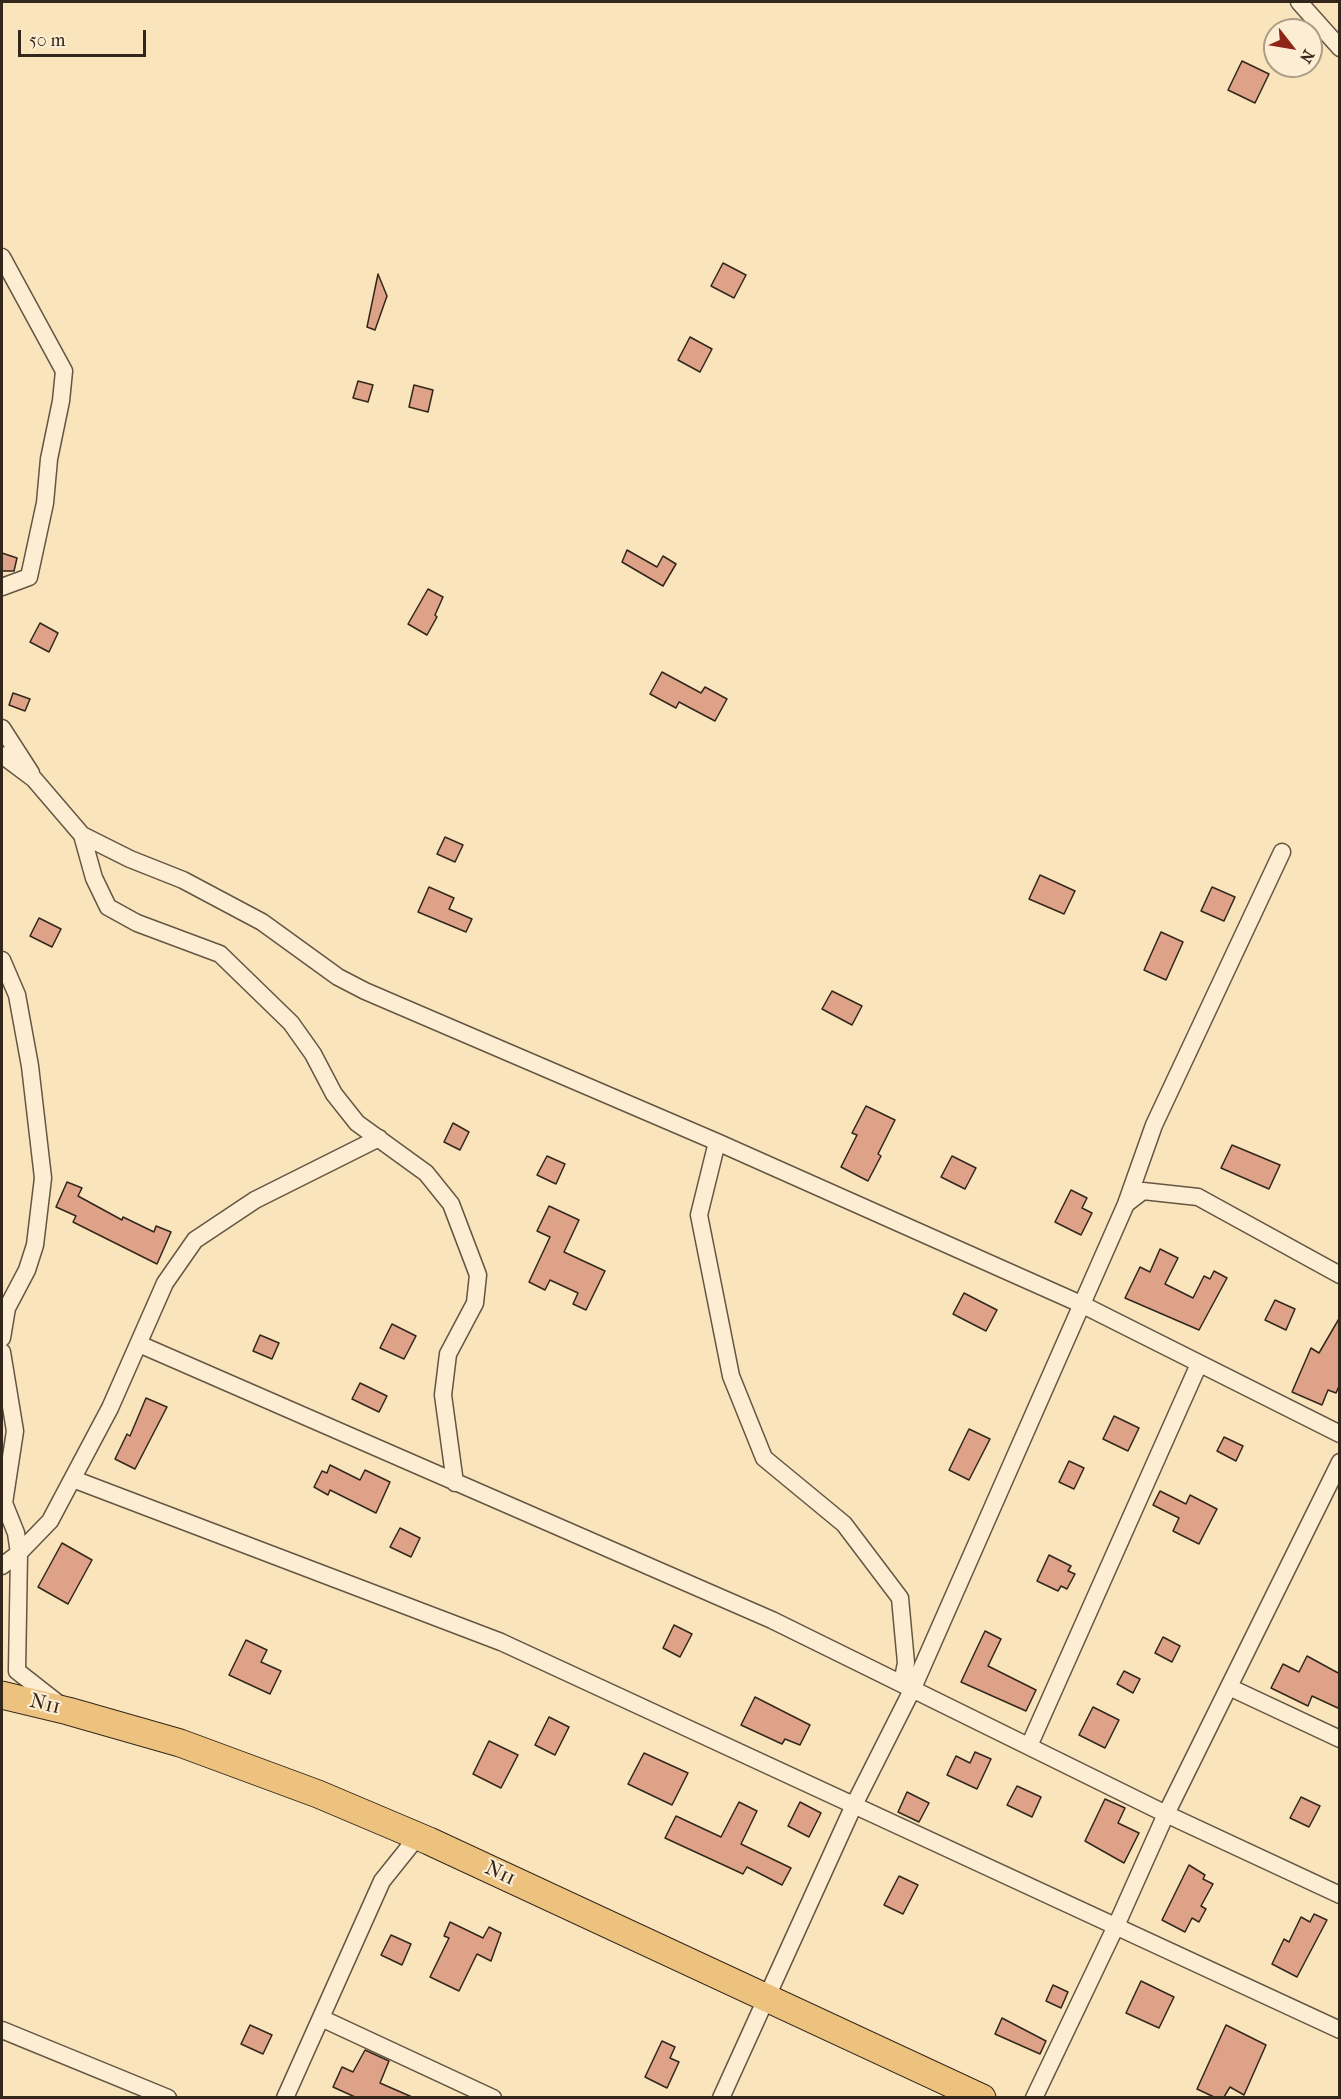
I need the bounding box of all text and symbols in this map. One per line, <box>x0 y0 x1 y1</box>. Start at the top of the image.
scale bar <box>21 18 148 56</box>
north arrow <box>1263 18 1323 78</box>
text: 50 m <box>29 30 65 51</box>
text: N <box>1296 46 1318 67</box>
street label: N11 <box>27 1689 63 1721</box>
street label: N11 <box>481 1856 519 1892</box>

